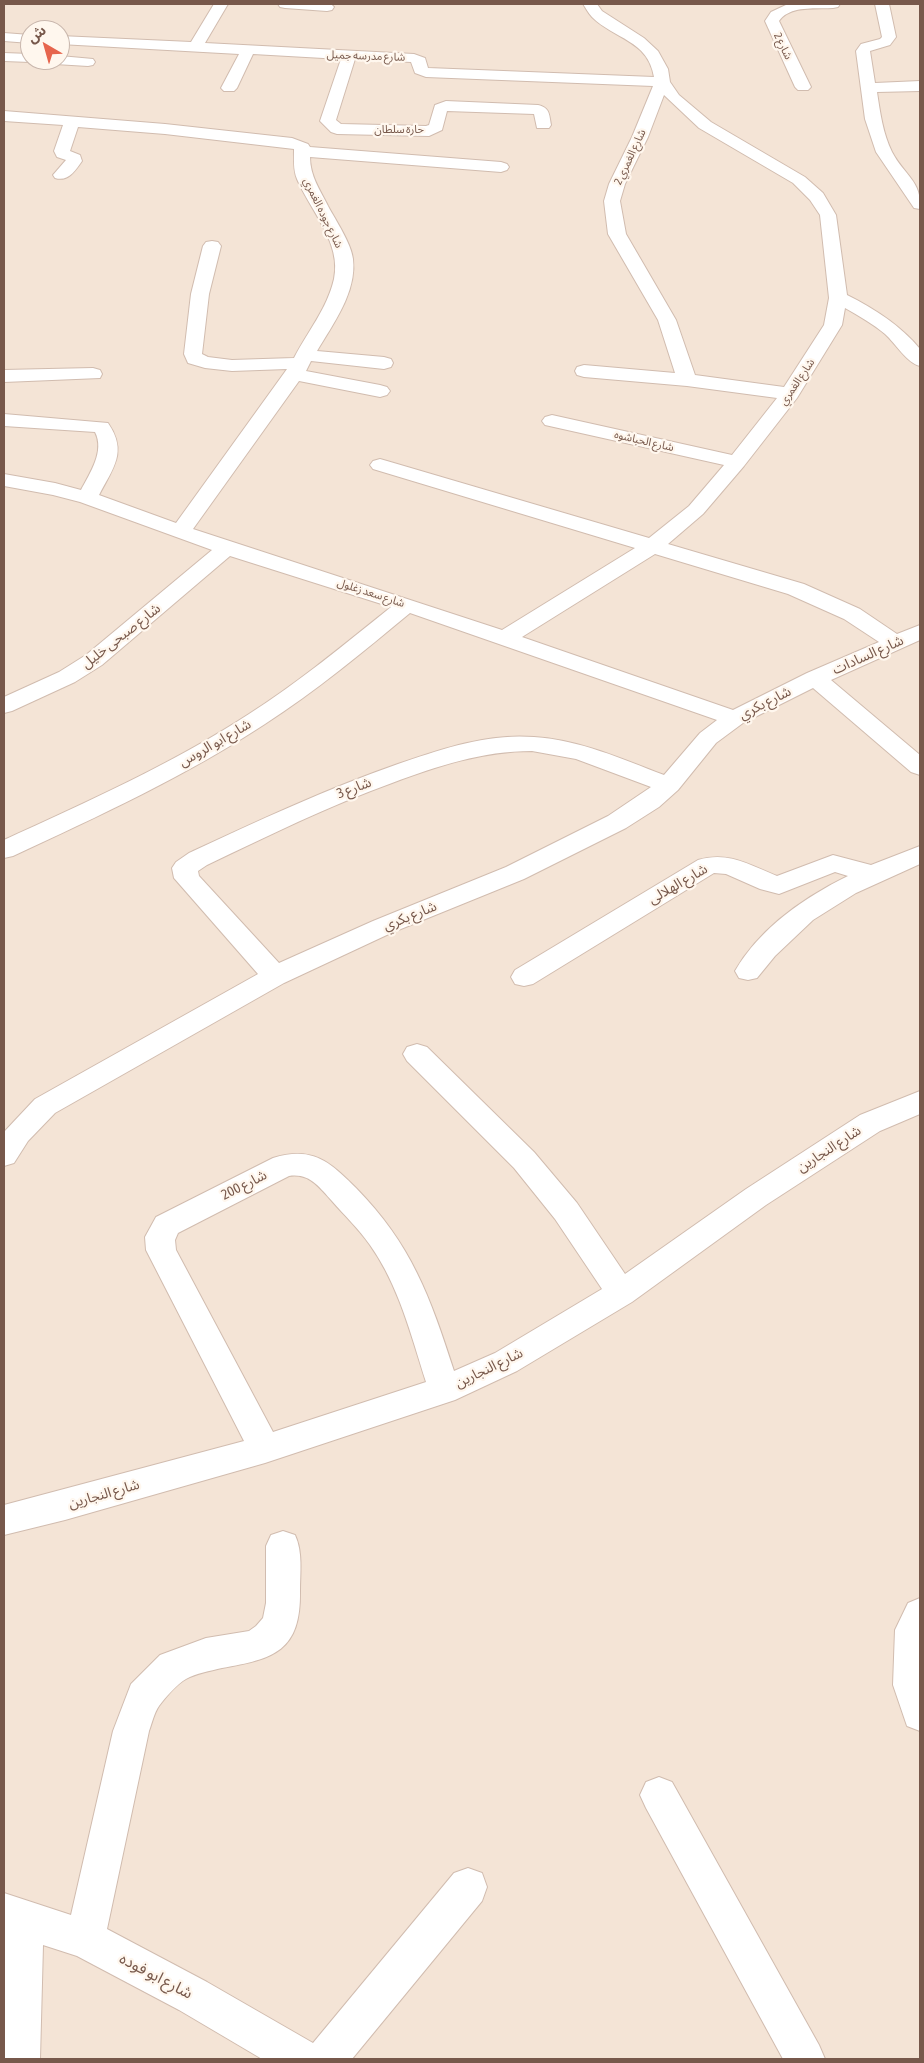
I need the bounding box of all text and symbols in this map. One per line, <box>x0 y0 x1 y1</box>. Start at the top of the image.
north arrow <box>20 20 70 70</box>
text: ش <box>24 22 49 46</box>
street label: شارع 2 <box>771 30 795 62</box>
street label: شارع مدرسه جميل <box>326 48 406 64</box>
street label: حارة سلطان <box>374 123 424 137</box>
street label: شارع الغمري 2 <box>611 127 649 187</box>
street label: شارع جوده الغمري <box>300 176 346 250</box>
street label: شارع الغمري <box>777 356 817 408</box>
street label: شارع الحباشوه <box>613 428 675 454</box>
street label: شارع سعد زغلول <box>336 576 406 610</box>
street label: شارع صبحى خليل <box>78 600 164 672</box>
street label: شارع السادات <box>830 632 906 678</box>
street label: شارع بكري <box>736 683 794 723</box>
street label: شارع ابو الروس <box>176 716 254 770</box>
street label: شارع 3 <box>334 774 374 802</box>
street label: شارع الهلالى <box>645 860 711 908</box>
street label: شارع بكري <box>381 898 439 934</box>
street label: شارع النجارين <box>794 1122 864 1176</box>
street label: شارع 200 <box>218 1166 270 1204</box>
street label: شارع النجارين <box>452 1344 526 1392</box>
street label: شارع النجارين <box>67 1476 141 1512</box>
street label: شارع ابو فوده <box>116 1949 196 2003</box>

